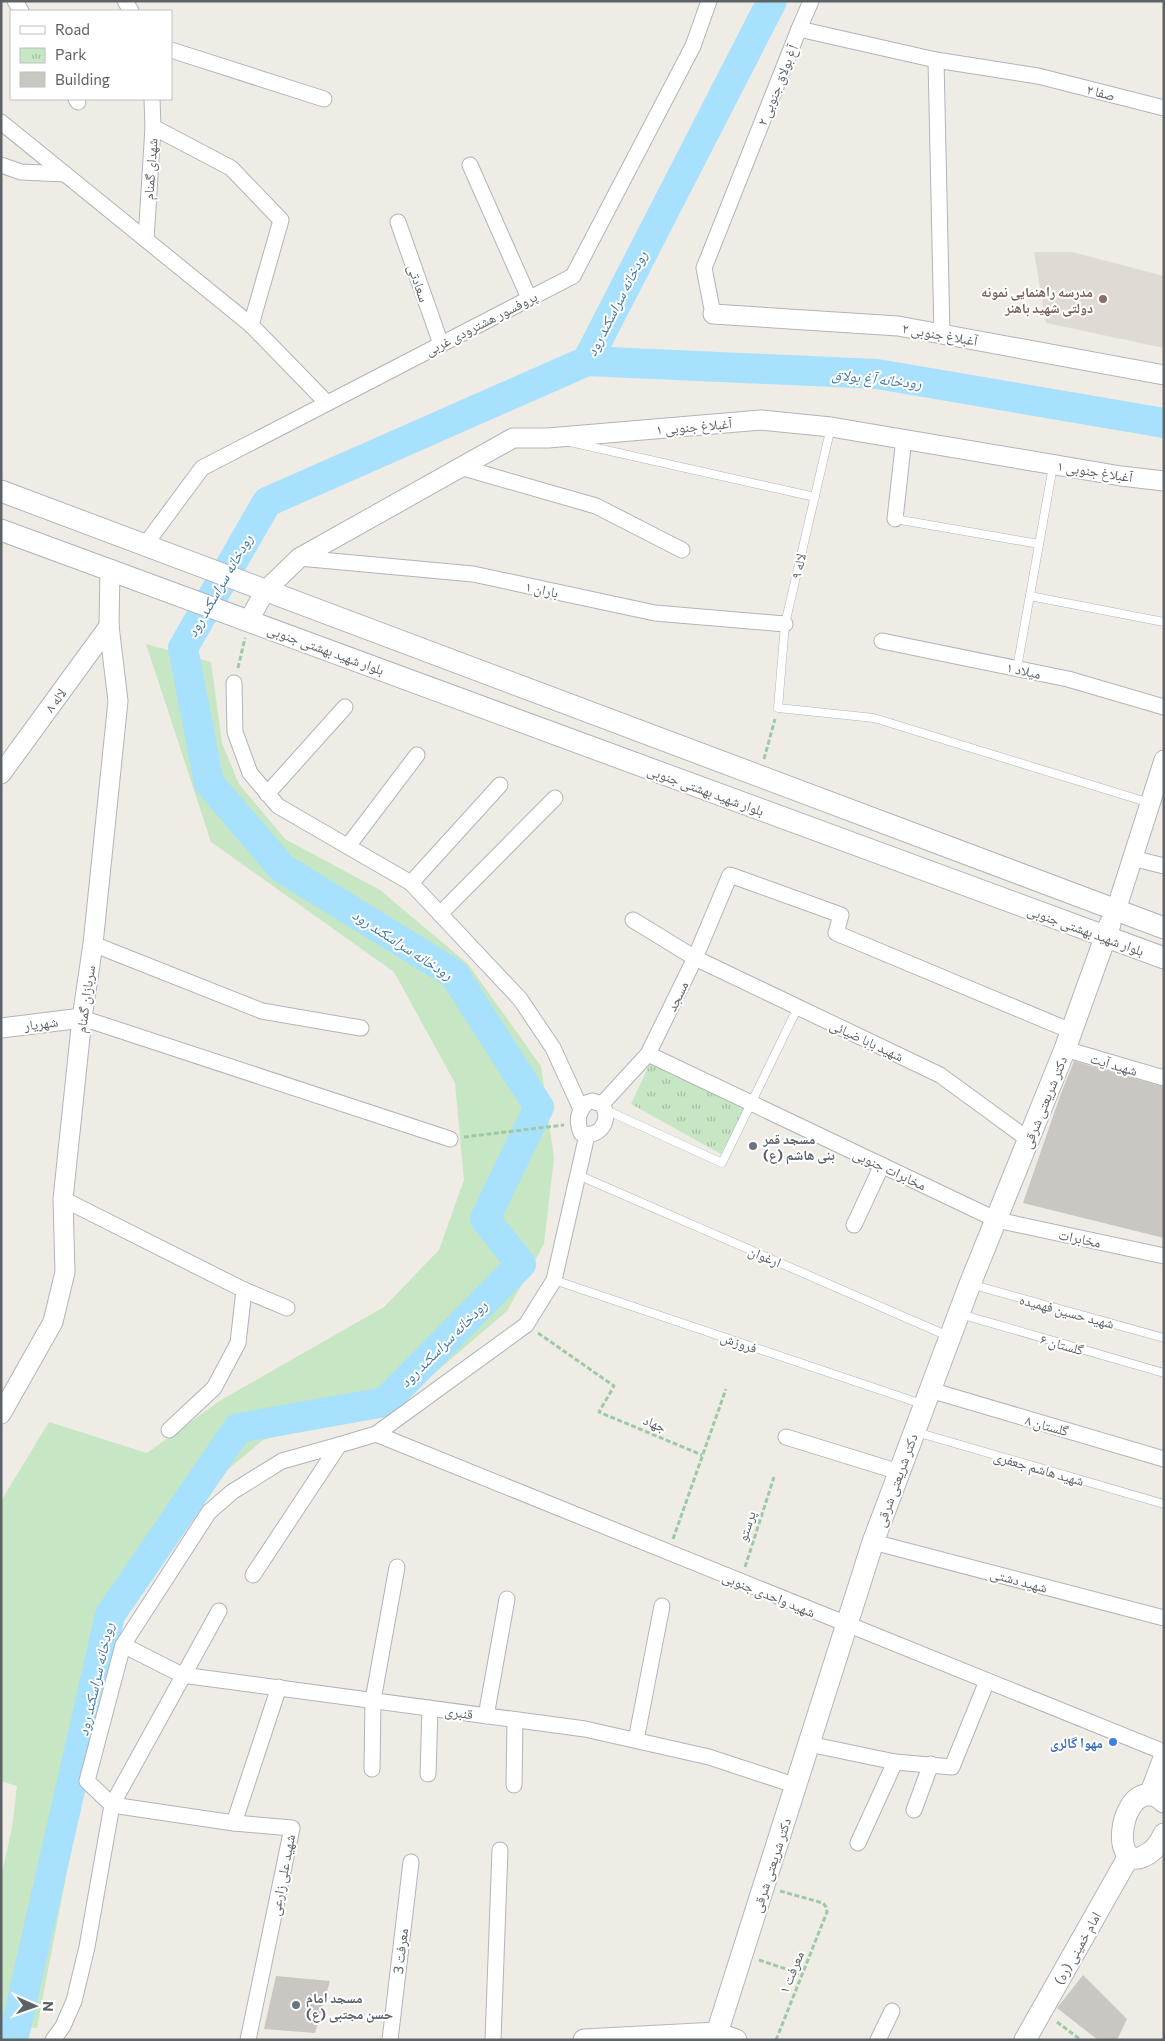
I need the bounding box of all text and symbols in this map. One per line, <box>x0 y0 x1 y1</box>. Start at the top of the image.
legend <box>10 10 172 100</box>
text: Road <box>55 20 90 38</box>
street label: آغ بولاق جنوبی ۲ <box>753 42 803 129</box>
text: Park <box>55 45 86 63</box>
text: Building <box>55 70 110 88</box>
street label: صفا ۲ <box>1085 80 1117 104</box>
street label: شهدای گمنام <box>139 138 163 201</box>
water label: رودخانه سراسکند رود <box>582 247 651 359</box>
street label: سعادتی <box>404 262 433 304</box>
place label: مدرسه راهنمایی نمونه دولتی شهید باهنر <box>981 283 1093 317</box>
street label: پروفسور هشترودی غربی <box>422 287 541 360</box>
marker: مدرسه راهنمایی نمونه دولتی شهید باهنر <box>1097 293 1109 305</box>
street label: آغبلاغ جنوبی ۲ <box>901 319 979 351</box>
water label: رودخانه آغ بولاق <box>831 364 923 394</box>
street label: آغبلاغ جنوبی ۱ <box>655 414 733 440</box>
street label: آغبلاغ جنوبی ۱ <box>1056 457 1134 487</box>
water label: رودخانه سراسکند رود <box>182 530 257 640</box>
street label: لاله ۹ <box>787 552 809 580</box>
street label: باران ۱ <box>524 577 560 602</box>
street label: بلوار شهید بهشتی جنوبی <box>265 620 387 679</box>
street label: میلاد ۱ <box>1005 658 1043 682</box>
street label: لاله ۸ <box>41 685 69 715</box>
street label: بلوار شهید بهشتی جنوبی <box>645 761 767 820</box>
street label: بلوار شهید بهشتی جنوبی <box>1025 901 1147 960</box>
water label: رودخانه سراسکند رود <box>349 905 457 984</box>
street label: سربازان گمنام <box>72 964 100 1034</box>
street label: مسجد <box>662 978 692 1014</box>
street label: شهریار <box>22 1012 59 1035</box>
street label: شهيد بابا ضيائی <box>827 1016 907 1065</box>
street label: شهید آیت <box>1088 1049 1140 1079</box>
street label: دکتر شریعتی شرقی <box>1018 1053 1071 1151</box>
place label: مسجد قمر بنی هاشم (ع) <box>762 1130 835 1165</box>
marker: مسجد قمر بنی هاشم (ع) <box>747 1140 759 1152</box>
street label: مخابرات جنوبی <box>850 1145 929 1194</box>
street label: مخابرات <box>1057 1225 1103 1252</box>
street label: ارغوان <box>746 1242 784 1271</box>
street label: شهيد حسین فهمیده <box>1018 1290 1116 1333</box>
water label: رودخانه سراسکند رود <box>396 1296 491 1391</box>
street label: فروزش <box>718 1328 760 1357</box>
street label: گلستان ۶ <box>1038 1330 1086 1359</box>
street label: جهاد <box>641 1411 669 1435</box>
street label: گلستان ۸ <box>1023 1411 1071 1440</box>
street label: دکتر شریعتی شرقی <box>871 1431 922 1529</box>
street label: شهيد هاشم جعفری <box>991 1447 1086 1491</box>
street label: پرستو <box>733 1508 760 1544</box>
street label: شهید دشتی <box>988 1564 1049 1597</box>
street label: شهید واحدی جنوبی <box>720 1568 818 1621</box>
water label: رودخانه سراسکند رود <box>73 1620 118 1738</box>
street label: قنبری <box>444 1702 474 1723</box>
place label: مهوا گالری <box>1050 1734 1103 1752</box>
marker: مهوا گالری <box>1107 1736 1119 1748</box>
street label: دکتر شریعتی شرقی <box>748 1816 795 1915</box>
street label: شهيد علی زارعی <box>266 1833 299 1917</box>
street label: امام خمینی (ره) <box>1050 1909 1106 1988</box>
street label: معرفت 3 <box>389 1927 412 1975</box>
street label: معرفت ۱ <box>775 1948 808 1996</box>
north arrow <box>10 1981 60 2031</box>
place label: مسجد امام حسن مجتبی (ع) <box>306 1989 393 2023</box>
marker: مسجد امام حسن مجتبی (ع) <box>290 1999 302 2011</box>
text: N <box>40 2001 57 2012</box>

